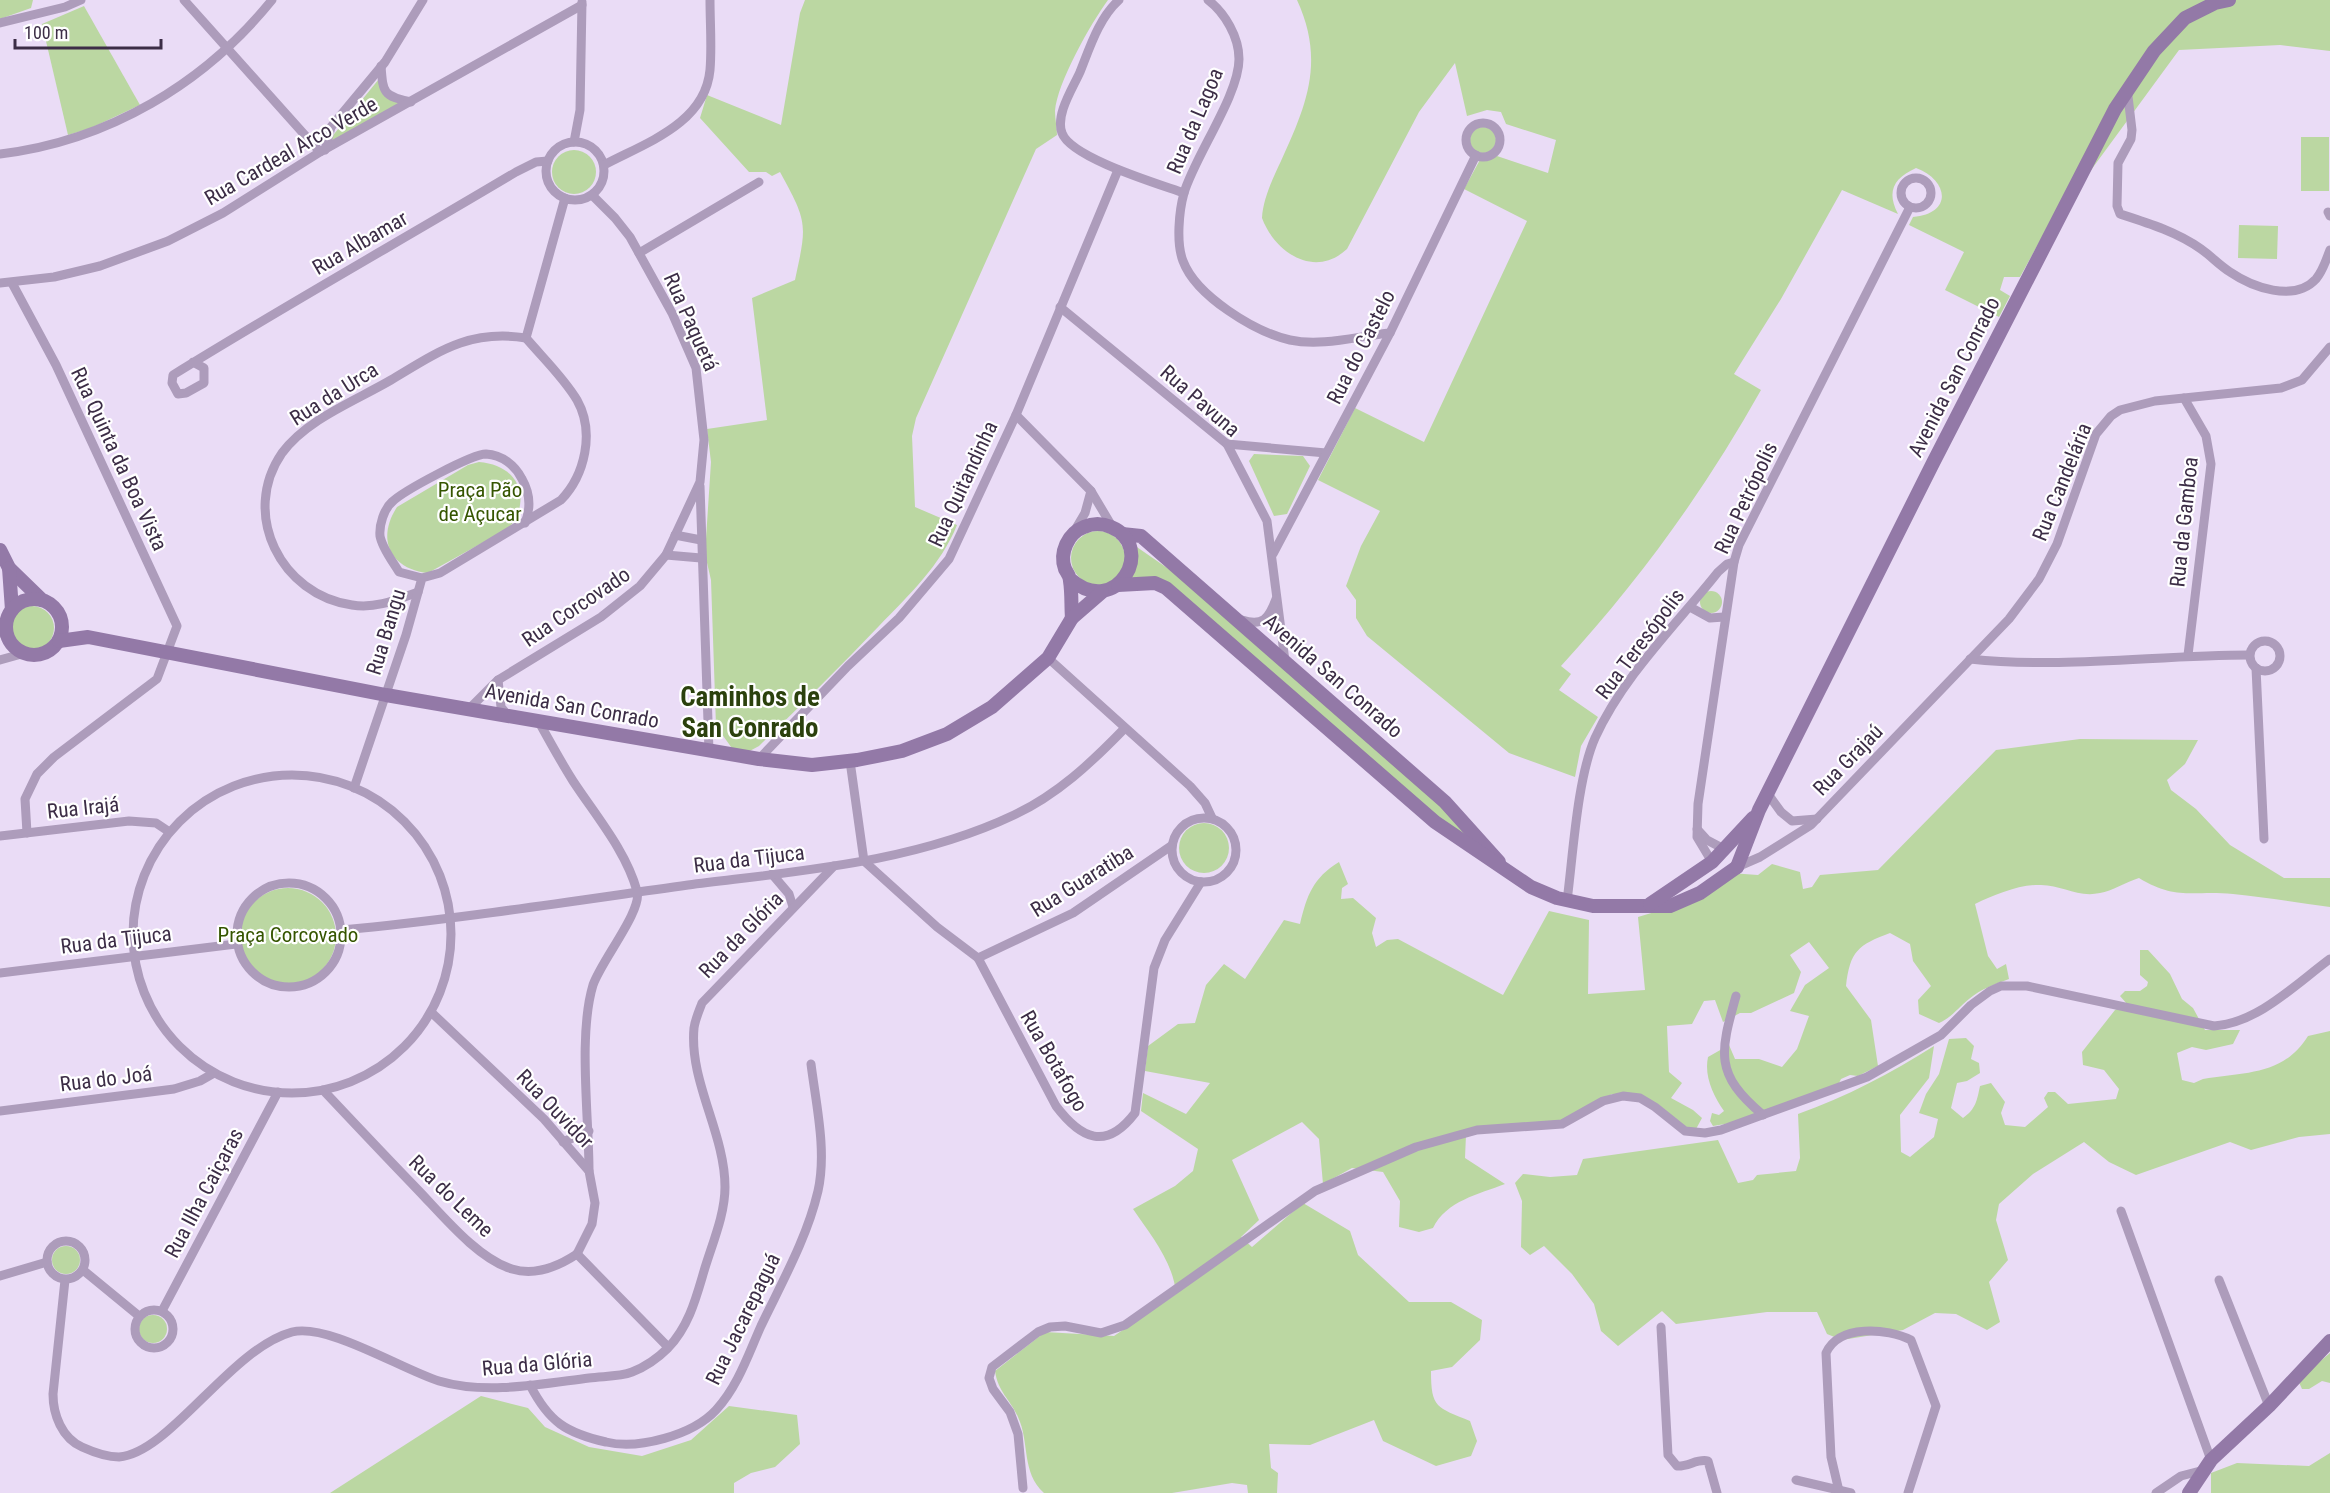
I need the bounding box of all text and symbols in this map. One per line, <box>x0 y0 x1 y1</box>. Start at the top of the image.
scale bar <box>15 12 160 50</box>
text: 100 m <box>24 22 68 43</box>
street label: Rua da Lagoa <box>1162 65 1228 177</box>
street label: Rua Cardeal Arco Verde <box>200 92 382 210</box>
street label: Rua Albamar <box>308 206 412 280</box>
street label: Rua Paquetá <box>659 269 723 375</box>
street label: Rua do Castelo <box>1322 286 1400 408</box>
street label: Avenida San Conrado <box>1903 293 2005 461</box>
street label: Rua da Urca <box>286 358 382 430</box>
street label: Rua Pavuna <box>1156 360 1244 442</box>
street label: Rua Quinta da Boa Vista <box>66 363 172 555</box>
street label: Rua Quitandinha <box>923 417 1003 551</box>
street label: Rua Candelária <box>2028 420 2096 544</box>
street label: Rua Petrópolis <box>1710 438 1782 558</box>
street label: Rua da Gamboa <box>2165 456 2203 588</box>
park label: Praça Pão de Açucar <box>438 478 522 526</box>
street label: Rua Corcovado <box>518 562 634 652</box>
street label: Rua Teresópolis <box>1591 584 1689 704</box>
street label: Rua Bangu <box>362 586 410 678</box>
street label: Avenida San Conrado <box>1259 609 1407 743</box>
street label: Avenida San Conrado <box>483 679 661 733</box>
district label: Caminhos de San Conrado <box>680 681 820 744</box>
street label: Rua Grajaú <box>1808 719 1888 801</box>
street label: Rua Irajá <box>46 792 120 824</box>
street label: Rua da Tijuca <box>692 840 806 878</box>
street label: Rua Guaratiba <box>1026 840 1138 922</box>
street label: Rua da Glória <box>694 887 788 983</box>
street label: Rua da Tijuca <box>59 921 173 959</box>
park label: Praça Corcovado <box>218 923 358 947</box>
street label: Rua Botafogo <box>1015 1006 1093 1116</box>
street label: Rua do Joá <box>59 1061 153 1097</box>
street label: Rua Ouvidor <box>512 1065 598 1153</box>
street label: Rua Ilha Caiçaras <box>160 1124 248 1262</box>
street label: Rua do Leme <box>404 1150 498 1242</box>
street label: Rua Jacarepaguá <box>701 1249 785 1389</box>
street label: Rua da Glória <box>481 1347 593 1381</box>

